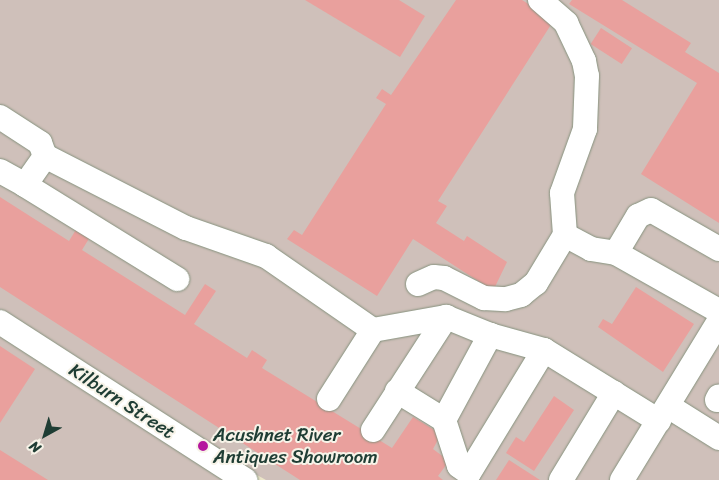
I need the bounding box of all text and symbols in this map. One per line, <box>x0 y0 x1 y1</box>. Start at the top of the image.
street label: Kilburn Street <box>65 359 179 443</box>
north arrow <box>20 410 70 460</box>
place label: Acushnet River Antiques Showroom <box>213 424 378 468</box>
text: N <box>24 434 47 460</box>
marker: Acushnet River Antiques Showroom <box>197 440 209 452</box>

